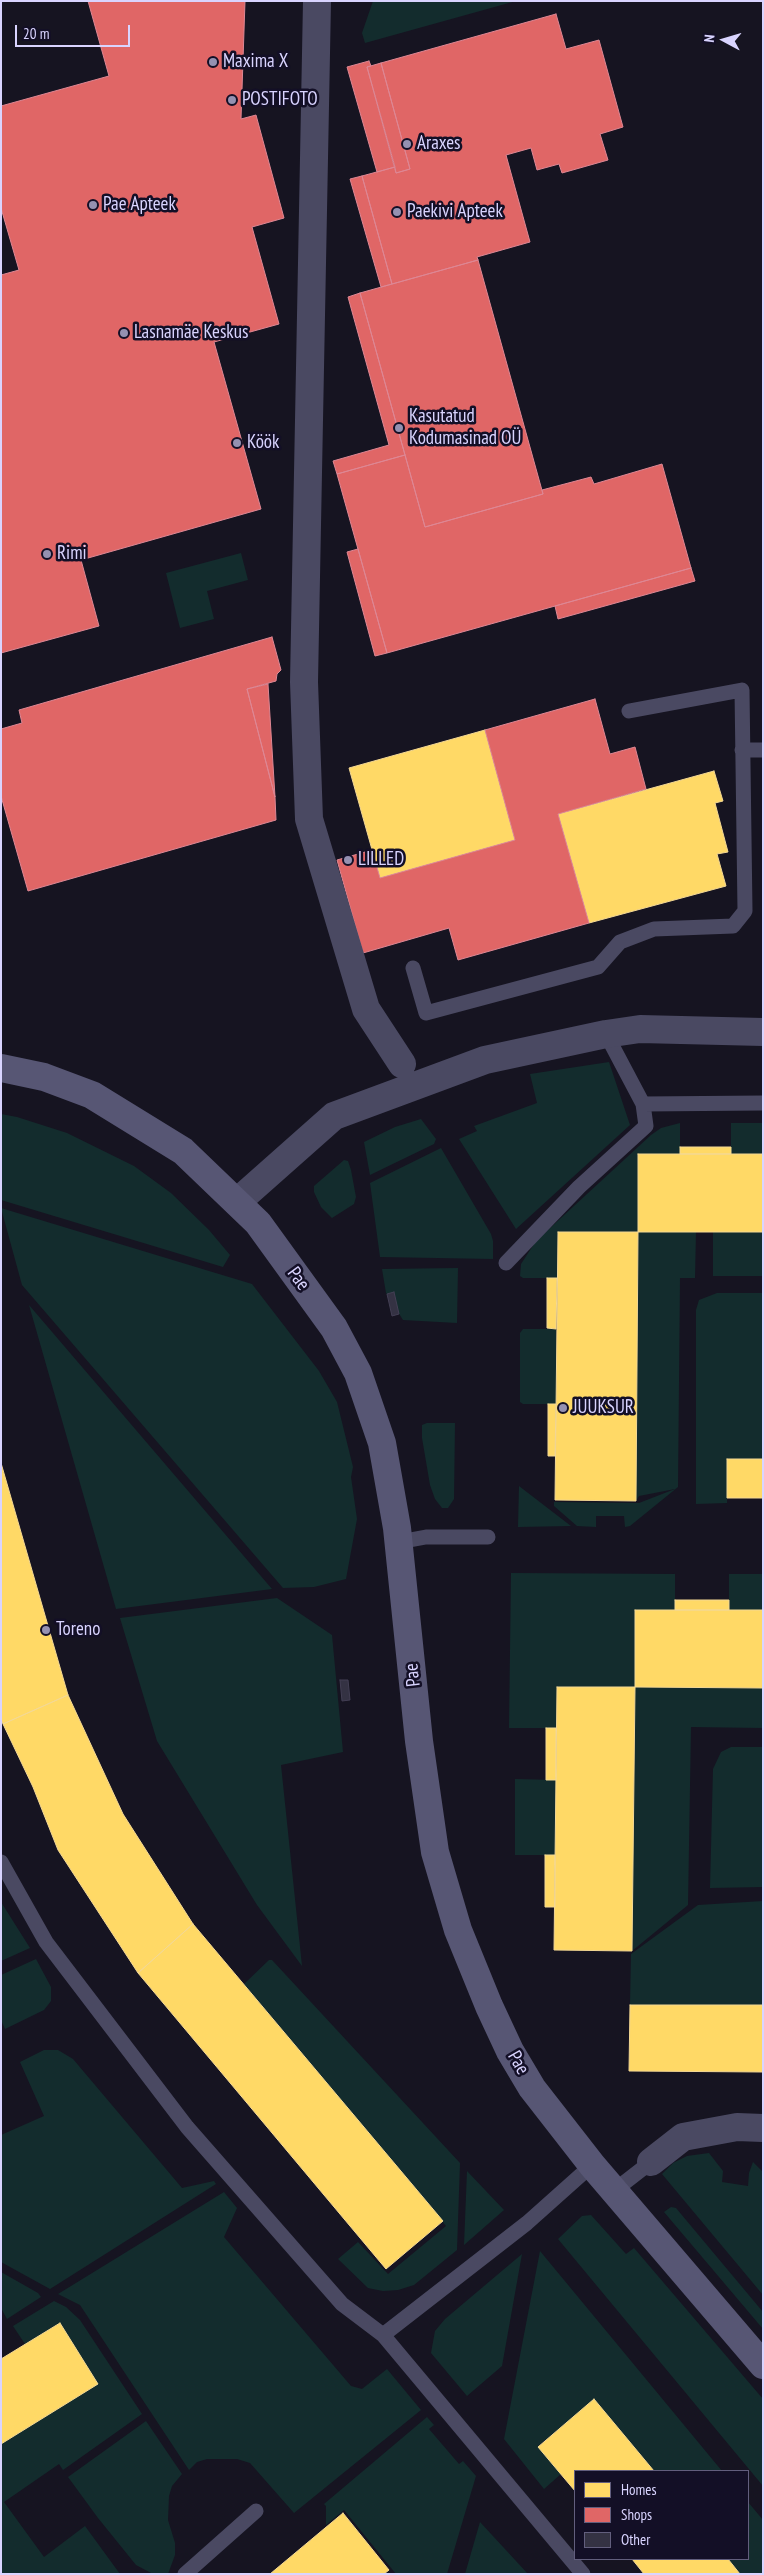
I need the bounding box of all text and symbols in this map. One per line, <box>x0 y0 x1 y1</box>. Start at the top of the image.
scale bar <box>18 15 132 47</box>
north arrow <box>699 15 749 65</box>
text: 20 m <box>23 24 49 43</box>
text: N <box>700 34 718 43</box>
place label: Maxima X <box>223 51 288 73</box>
marker: Maxima X <box>207 56 219 68</box>
place label: POSTIFOTO <box>242 89 318 111</box>
marker: POSTIFOTO <box>226 94 238 106</box>
place label: Araxes <box>417 133 461 155</box>
marker: Araxes <box>401 138 413 150</box>
place label: Pae Apteek <box>103 194 176 216</box>
marker: Pae Apteek <box>87 199 99 211</box>
place label: Paekivi Apteek <box>407 201 503 223</box>
marker: Paekivi Apteek <box>391 206 403 218</box>
place label: Lasnamäe Keskus <box>134 322 248 344</box>
marker: Lasnamäe Keskus <box>118 327 130 339</box>
place label: Kasutatud Kodumasinad OÜ <box>409 406 521 450</box>
marker: Kasutatud Kodumasinad OÜ <box>393 422 405 434</box>
place label: Köök <box>247 432 279 454</box>
marker: Köök <box>231 437 243 449</box>
place label: Rimi <box>57 543 87 565</box>
marker: Rimi <box>41 548 53 560</box>
place label: LILLED <box>358 849 404 871</box>
marker: LILLED <box>342 854 354 866</box>
street label: Pae <box>282 1263 314 1295</box>
place label: JUUKSUR <box>573 1397 634 1419</box>
marker: JUUKSUR <box>557 1402 569 1414</box>
place label: Toreno <box>56 1619 100 1641</box>
marker: Toreno <box>40 1624 52 1636</box>
street label: Pae <box>400 1662 426 1688</box>
street label: Pae <box>502 2047 534 2079</box>
legend <box>574 2470 749 2560</box>
text: Homes <box>621 2480 657 2499</box>
text: Shops <box>621 2505 652 2524</box>
text: Other <box>621 2530 650 2549</box>

